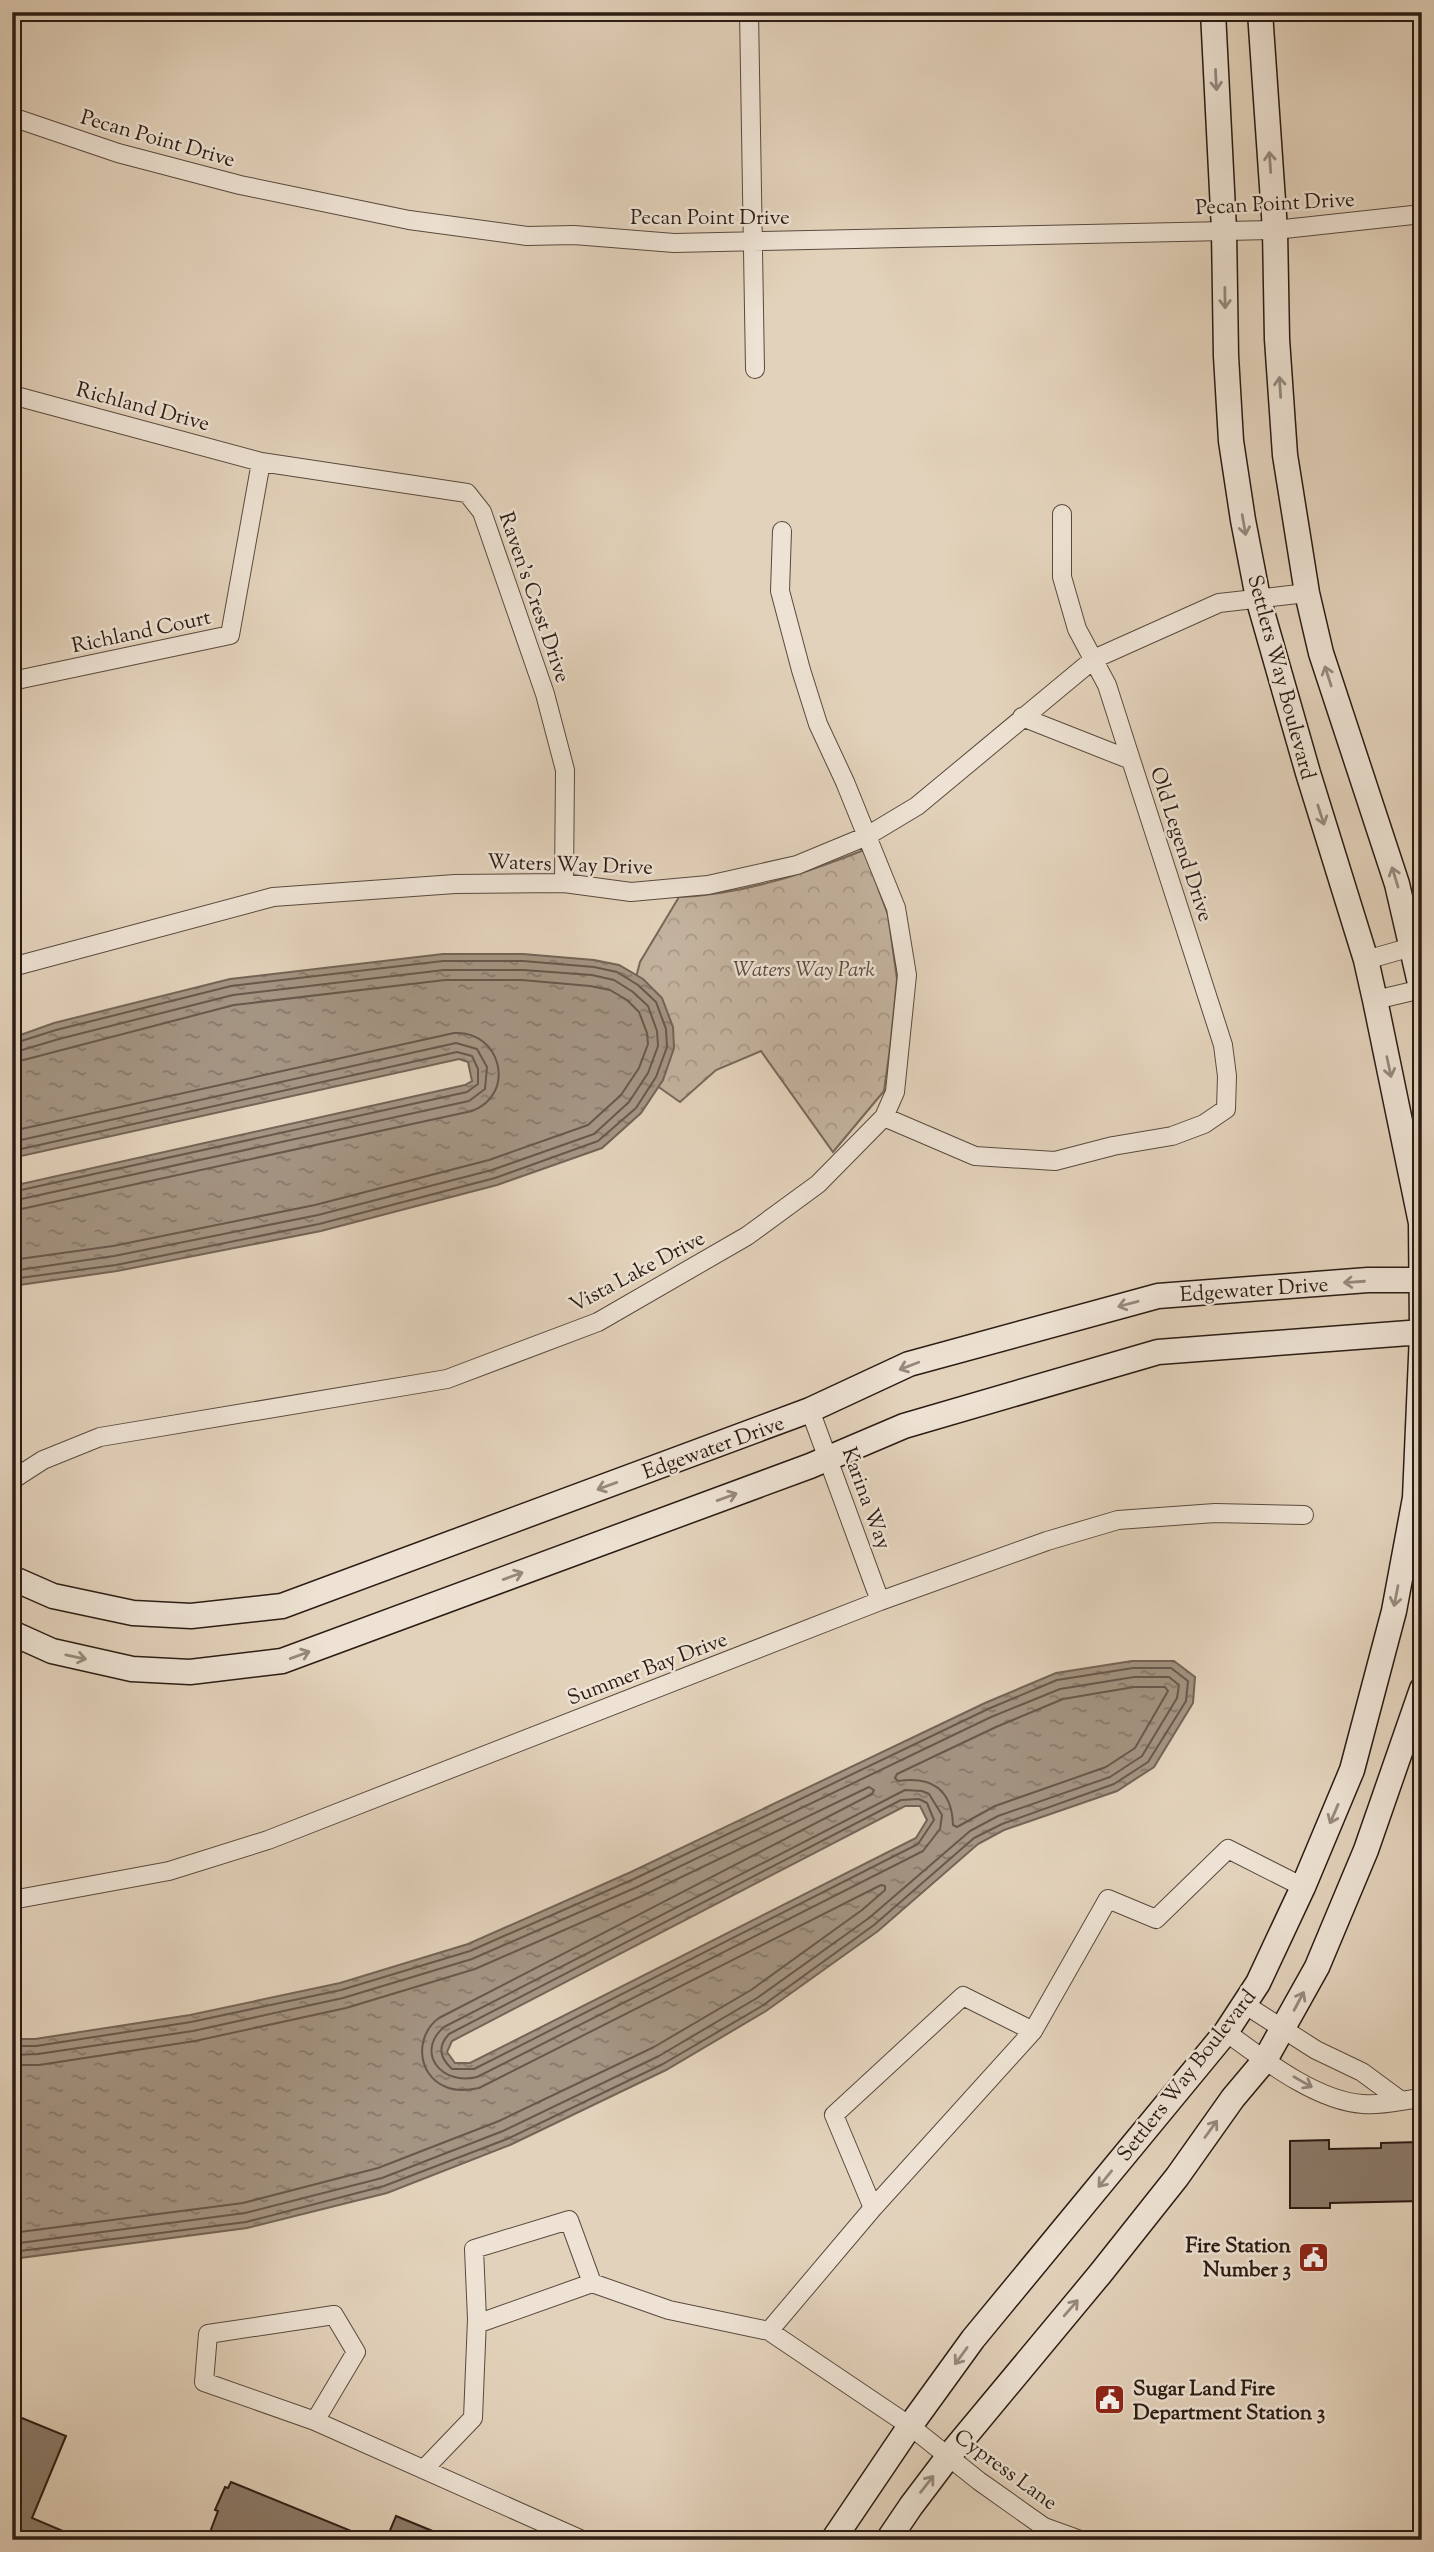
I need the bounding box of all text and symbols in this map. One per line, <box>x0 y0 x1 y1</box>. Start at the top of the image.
one-way arrow <box>1210 69 1223 92</box>
street label: Pecan Point Drive <box>77 104 238 176</box>
one-way arrow <box>1264 151 1277 174</box>
street label: Pecan Point Drive <box>1195 186 1356 224</box>
street label: Pecan Point Drive <box>630 204 790 234</box>
one-way arrow <box>1218 287 1232 310</box>
one-way arrow <box>1274 375 1287 398</box>
street label: Richland Drive <box>72 376 213 440</box>
street label: Raven's Crest Drive <box>490 508 576 687</box>
one-way arrow <box>1238 513 1251 536</box>
street label: Settlers Way Boulevard <box>1238 572 1322 783</box>
street label: Richland Court <box>69 604 214 662</box>
one-way arrow <box>1321 665 1334 687</box>
street label: Old Legend Drive <box>1141 763 1219 926</box>
one-way arrow <box>1316 804 1328 826</box>
street label: Waters Way Drive <box>486 848 653 884</box>
one-way arrow <box>1387 867 1400 889</box>
park label: Waters Way Park <box>733 956 875 986</box>
one-way arrow <box>1383 1055 1397 1078</box>
street label: Vista Lake Drive <box>565 1224 711 1321</box>
street label: Edgewater Drive <box>1179 1271 1329 1311</box>
one-way arrow <box>1342 1275 1365 1288</box>
one-way arrow <box>1117 1299 1139 1312</box>
one-way arrow <box>898 1360 920 1373</box>
street label: Edgewater Drive <box>639 1409 789 1488</box>
street label: Karina Way <box>833 1443 898 1555</box>
one-way arrow <box>596 1481 618 1493</box>
one-way arrow <box>715 1489 737 1502</box>
one-way arrow <box>502 1568 524 1581</box>
one-way arrow <box>1389 1584 1403 1607</box>
street label: Summer Bay Drive <box>563 1626 732 1714</box>
one-way arrow <box>289 1647 311 1660</box>
one-way arrow <box>64 1650 87 1664</box>
one-way arrow <box>1326 1803 1339 1825</box>
street label: Settlers Way Boulevard <box>1111 1984 1264 2169</box>
one-way arrow <box>1292 1991 1306 2011</box>
one-way arrow <box>1293 2075 1313 2089</box>
one-way arrow <box>1204 2120 1219 2139</box>
one-way arrow <box>1097 2170 1112 2188</box>
place label: Fire Station Number 3 <box>1186 2232 1292 2286</box>
public building icon: Fire Station Number 3 <box>1297 2240 1331 2274</box>
one-way arrow <box>1063 2299 1079 2317</box>
one-way arrow <box>954 2346 968 2365</box>
place label: Sugar Land Fire Department Station 3 <box>1133 2375 1325 2429</box>
public building icon: Sugar Land Fire Department Station 3 <box>1093 2383 1127 2417</box>
street label: Cypress Lane <box>947 2423 1063 2519</box>
one-way arrow <box>920 2475 935 2494</box>

